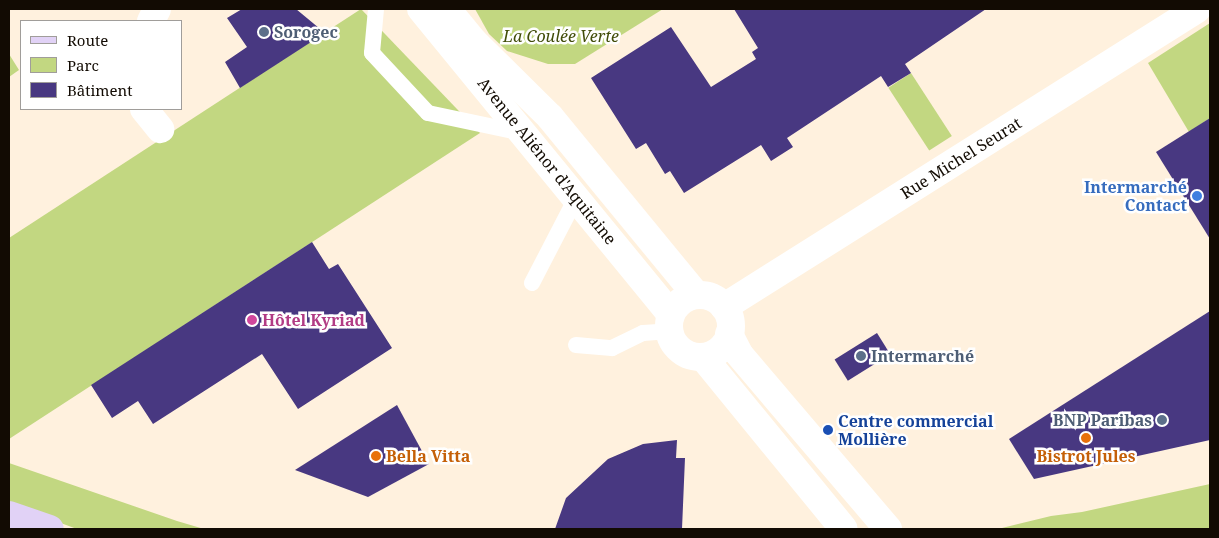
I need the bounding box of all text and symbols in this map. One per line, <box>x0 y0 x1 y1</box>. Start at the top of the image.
legend <box>20 20 182 110</box>
place label: Sorogec <box>274 22 338 42</box>
marker: Sorogec <box>258 26 270 38</box>
park label: La Coulée Verte <box>503 26 619 46</box>
text: Route <box>67 30 108 50</box>
text: Parc <box>67 55 99 75</box>
street label: Avenue Aliénor d'Aquitaine <box>474 74 620 248</box>
text: Bâtiment <box>67 80 133 100</box>
street label: Rue Michel Seurat <box>897 113 1025 203</box>
place label: Intermarché Contact <box>1084 177 1187 215</box>
marker: Intermarché Contact <box>1191 190 1203 202</box>
place label: Hôtel Kyriad <box>262 310 365 330</box>
marker: Hôtel Kyriad <box>246 314 258 326</box>
place label: Intermarché <box>871 346 974 366</box>
marker: Intermarché <box>855 350 867 362</box>
place label: BNP Paribas <box>1053 410 1152 430</box>
place label: Centre commercial Mollière <box>838 411 993 449</box>
marker: BNP Paribas <box>1156 414 1168 426</box>
marker: Centre commercial Mollière <box>822 424 834 436</box>
marker: Bistrot Jules <box>1080 432 1092 444</box>
place label: Bella Vitta <box>386 446 470 466</box>
place label: Bistrot Jules <box>1037 446 1135 466</box>
marker: Bella Vitta <box>370 450 382 462</box>

